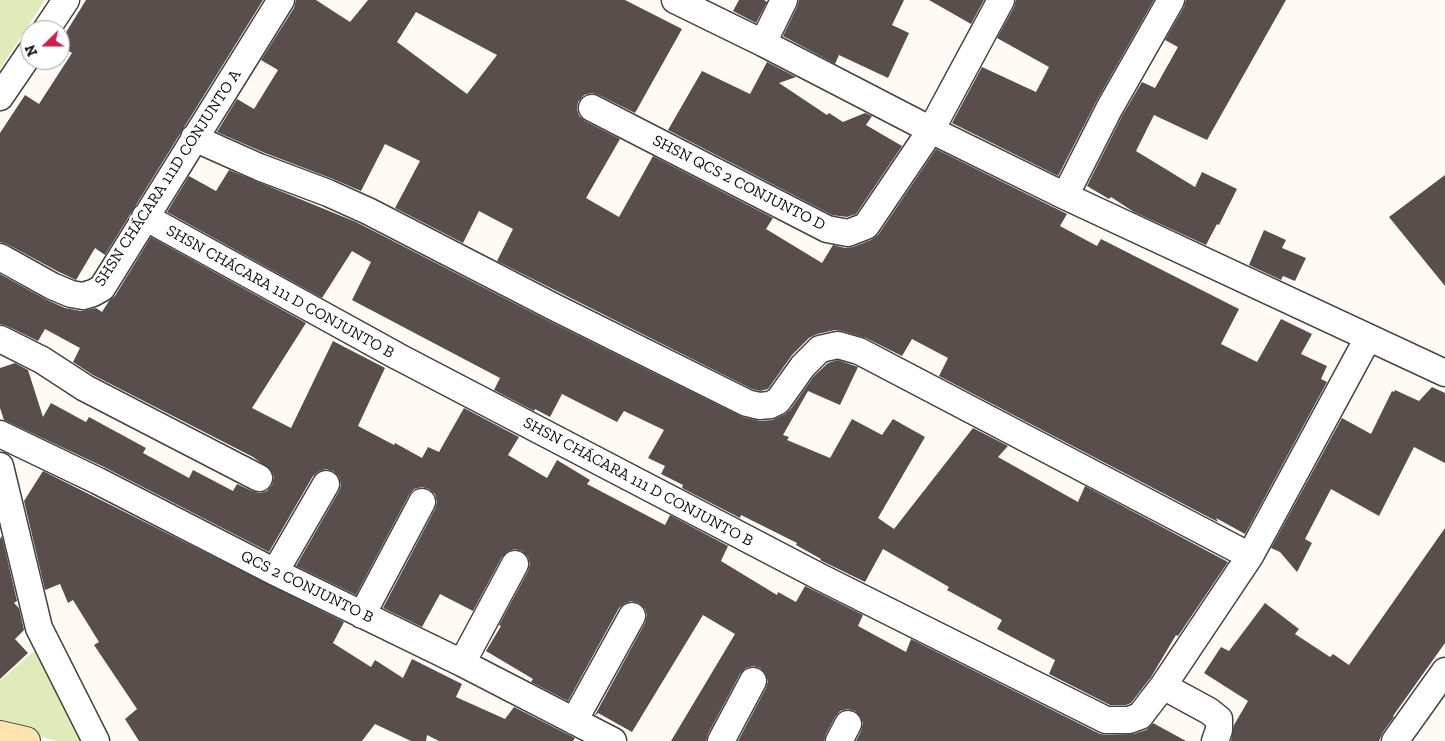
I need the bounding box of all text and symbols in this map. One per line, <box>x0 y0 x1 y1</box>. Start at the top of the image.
north arrow <box>20 20 70 70</box>
text: N <box>22 42 41 59</box>
street label: SHSN CHÁCARA 111D CONJUNTO A <box>91 66 245 290</box>
street label: SHSN QCS 2 CONJUNTO D <box>649 131 829 235</box>
street label: SHSN CHÁCARA 111 D CONJUNTO B <box>163 221 397 363</box>
street label: SHSN CHÁCARA 111 D CONJUNTO B <box>520 413 756 551</box>
street label: QCS 2 CONJUNTO B <box>238 547 376 627</box>

